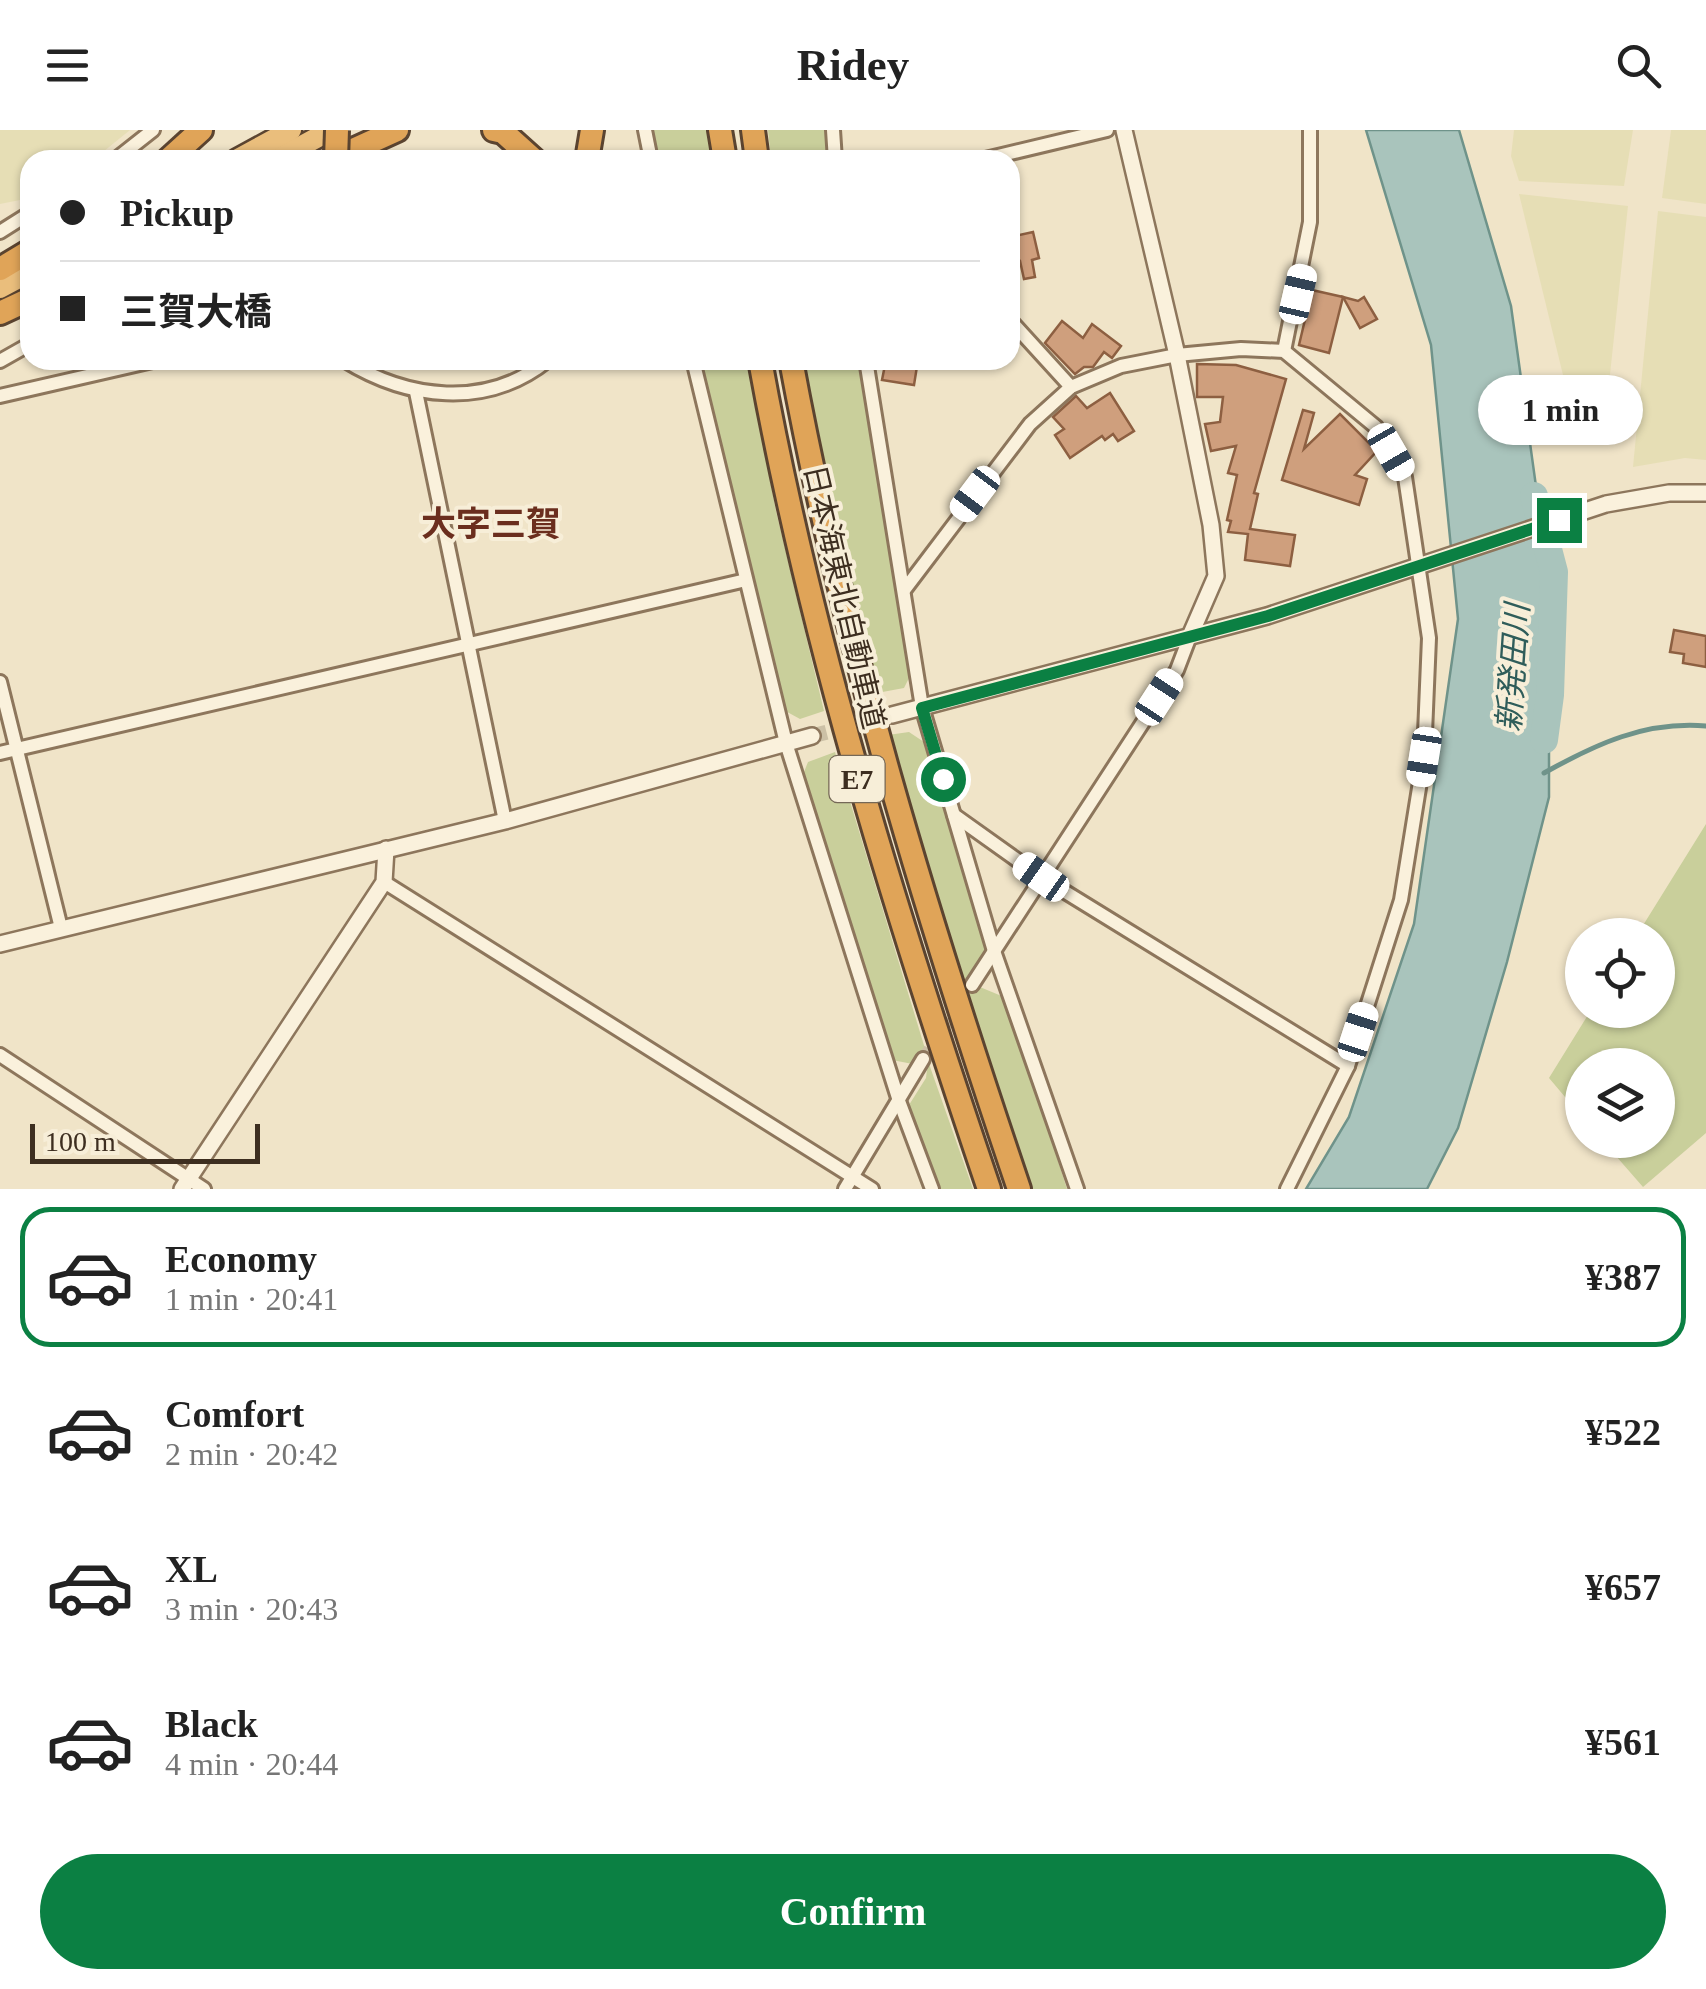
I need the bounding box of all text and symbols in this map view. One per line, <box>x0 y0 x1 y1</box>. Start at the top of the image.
icon: menu <box>40 38 95 93</box>
icon: search <box>1611 38 1666 93</box>
text: Ridey <box>797 40 909 90</box>
text: Pickup <box>120 192 234 234</box>
car <box>1277 261 1319 327</box>
text: 三賀大橋 <box>120 291 272 333</box>
callout: 1 min <box>1476 375 1642 445</box>
text: 1 min <box>1522 392 1599 428</box>
car <box>1363 419 1419 485</box>
car <box>945 461 1005 527</box>
street label: 日本海東北自動車道 <box>798 462 891 732</box>
route end <box>1537 498 1582 543</box>
district label: 大字三賀 <box>421 505 561 544</box>
water label: 新発田川 <box>1491 600 1536 733</box>
car <box>1130 664 1188 730</box>
car <box>1404 725 1444 789</box>
road number: E7 <box>830 756 884 802</box>
route start <box>921 757 966 802</box>
car <box>1008 848 1074 906</box>
map controls <box>1565 918 1675 1158</box>
button: locate <box>1565 918 1675 1028</box>
car <box>1334 999 1382 1065</box>
button: layers <box>1565 1048 1675 1158</box>
scale bar <box>30 1119 260 1164</box>
text: 100 m <box>45 1126 116 1157</box>
icon: car <box>45 1232 135 1322</box>
text: Economy <box>165 1238 317 1280</box>
text: ¥387 <box>1585 1256 1661 1298</box>
text: 1 min · 20:41 <box>165 1281 338 1317</box>
icon: car <box>45 1387 135 1477</box>
text: Comfort <box>165 1393 304 1435</box>
text: ¥522 <box>1585 1411 1661 1453</box>
text: 2 min · 20:42 <box>165 1436 338 1472</box>
icon: car <box>45 1542 135 1632</box>
text: XL <box>165 1548 218 1590</box>
text: ¥657 <box>1585 1566 1661 1608</box>
text: 3 min · 20:43 <box>165 1591 338 1627</box>
icon: car <box>45 1697 135 1787</box>
text: Black <box>165 1703 258 1745</box>
text: ¥561 <box>1585 1721 1661 1763</box>
text: 4 min · 20:44 <box>165 1746 338 1782</box>
button: Confirm <box>40 1854 1666 1969</box>

